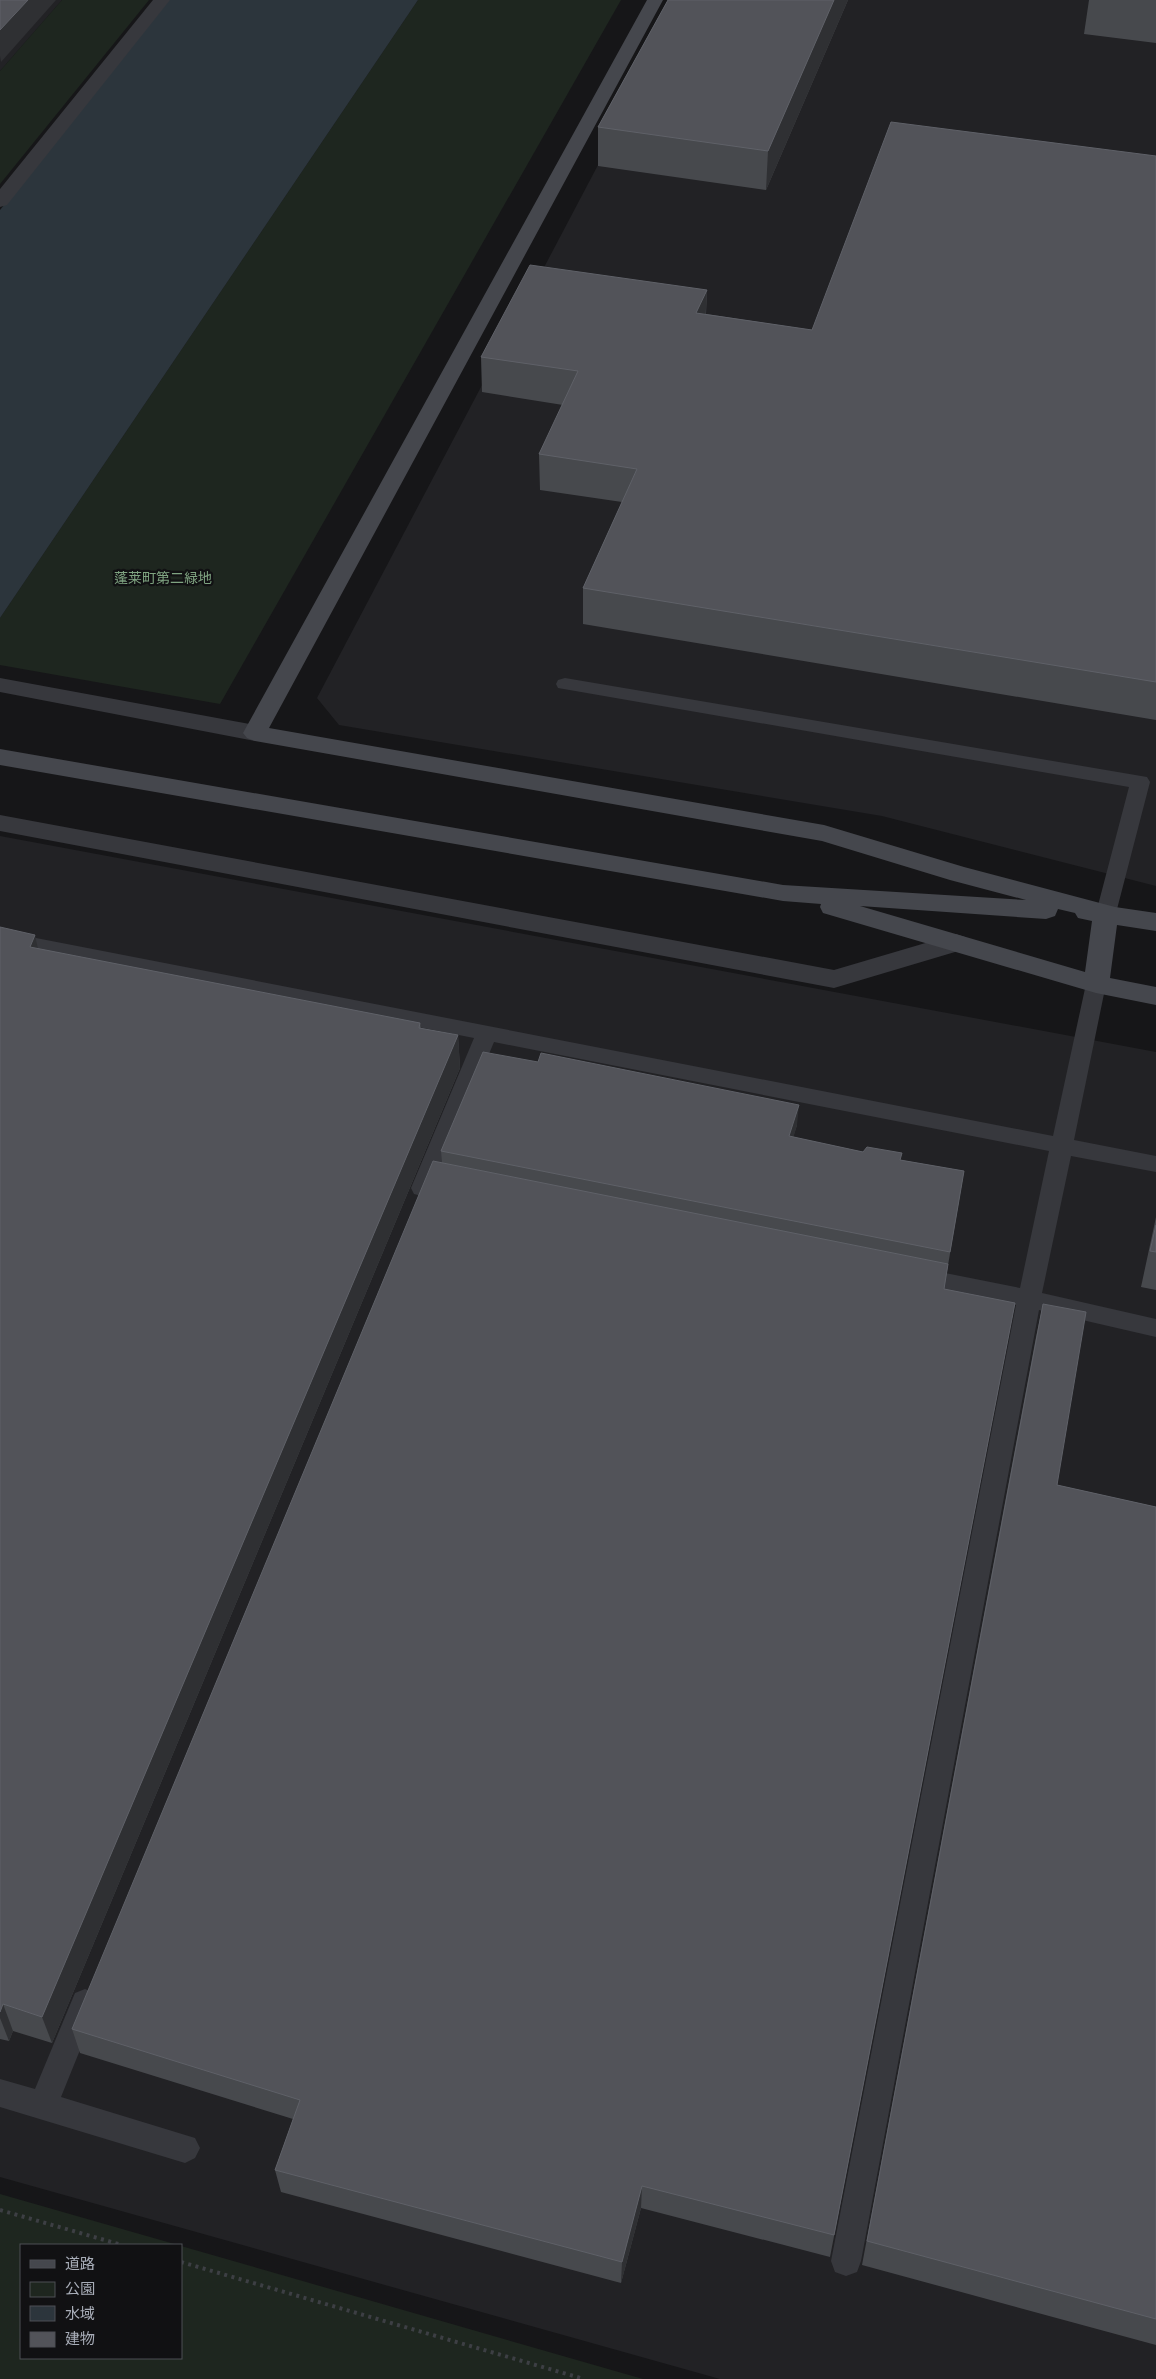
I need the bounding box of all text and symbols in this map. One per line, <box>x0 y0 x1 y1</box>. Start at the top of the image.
park label: 蓬莱町第二緑地 <box>114 570 212 587</box>
legend <box>20 2244 182 2359</box>
text: 道路 <box>65 2255 95 2274</box>
text: 公園 <box>65 2280 95 2299</box>
text: 水域 <box>65 2305 95 2324</box>
text: 建物 <box>65 2330 95 2349</box>

